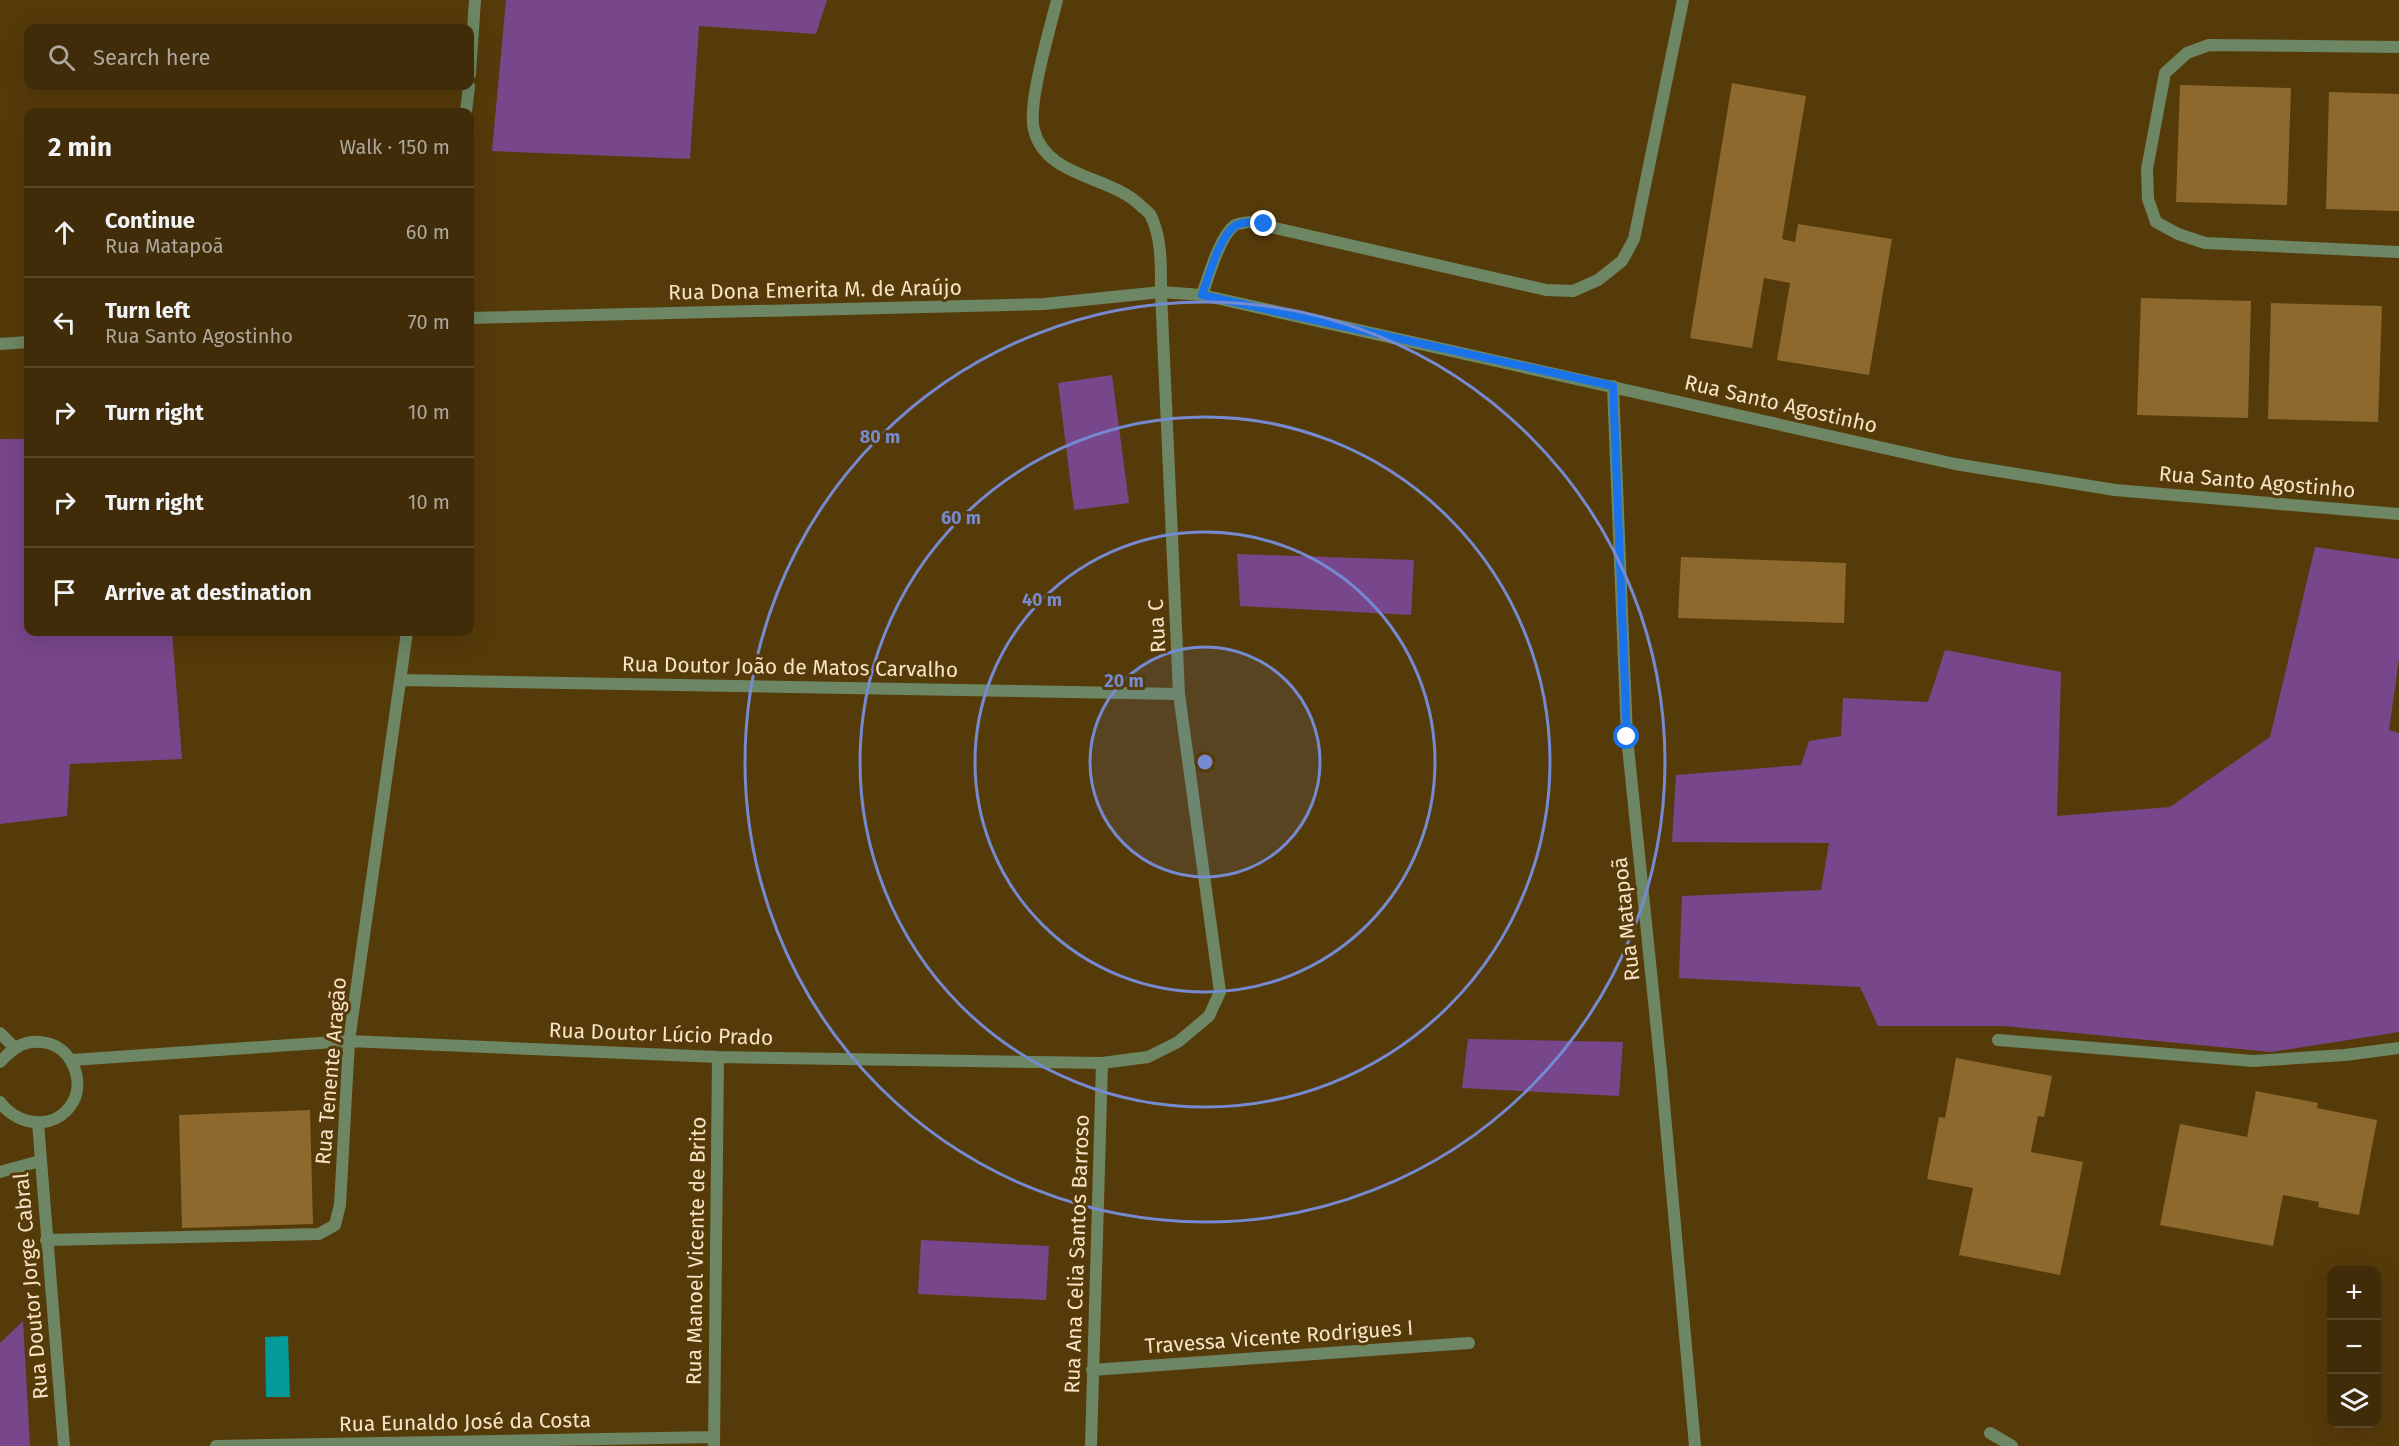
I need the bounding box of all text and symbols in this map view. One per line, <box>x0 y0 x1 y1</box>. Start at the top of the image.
search box <box>24 24 474 90</box>
icon: search <box>45 41 78 74</box>
text: Search here <box>93 44 211 71</box>
text: 2 min <box>48 132 112 163</box>
text: Walk · 150 m <box>340 135 450 159</box>
text: Continue <box>105 207 195 234</box>
route end <box>1250 210 1276 236</box>
icon: ahead <box>48 216 81 249</box>
text: 60 m <box>406 220 450 244</box>
text: Rua Matapoã <box>105 234 224 258</box>
street label: Rua Dona Emerita M. de Araújo <box>668 274 962 306</box>
text: Turn left <box>105 297 190 324</box>
icon: left <box>48 306 81 339</box>
text: 70 m <box>408 310 450 334</box>
text: Rua Santo Agostinho <box>105 324 293 348</box>
street label: Rua Santo Agostinho <box>1682 369 1880 439</box>
icon: right <box>48 396 81 429</box>
text: Turn right <box>105 399 204 426</box>
text: 10 m <box>408 400 450 424</box>
text: 80 m <box>860 426 900 448</box>
street label: Rua Santo Agostinho <box>2158 460 2356 504</box>
icon: right <box>48 486 81 519</box>
text: Turn right <box>105 489 204 516</box>
text: 10 m <box>408 490 450 514</box>
text: 60 m <box>941 507 981 529</box>
icon: arrive <box>48 576 81 609</box>
text: Arrive at destination <box>105 579 312 606</box>
text: 40 m <box>1022 589 1062 611</box>
street label: Rua C <box>1143 598 1171 653</box>
street label: Rua Doutor João de Matos Carvalho <box>622 651 958 683</box>
text: 20 m <box>1104 670 1144 692</box>
route start <box>1613 723 1639 749</box>
centre of rings <box>1195 752 1215 772</box>
street label: Rua Matapoã <box>1607 856 1645 982</box>
street label: Rua Tenente Aragão <box>310 976 352 1166</box>
street label: Rua Doutor Lúcio Prado <box>548 1017 774 1051</box>
street label: Rua Ana Celia Santos Barroso <box>1059 1114 1095 1394</box>
street label: Rua Manoel Vicente de Brito <box>681 1117 711 1385</box>
street label: Rua Doutor Jorge Cabral <box>8 1172 54 1400</box>
map controls <box>2327 1266 2381 1428</box>
button: + <box>2327 1266 2381 1320</box>
street label: Travessa Vicente Rodrigues I <box>1144 1315 1414 1359</box>
button: − <box>2327 1320 2381 1374</box>
button: layers <box>2327 1374 2381 1428</box>
street label: Rua Eunaldo José da Costa <box>339 1407 591 1437</box>

